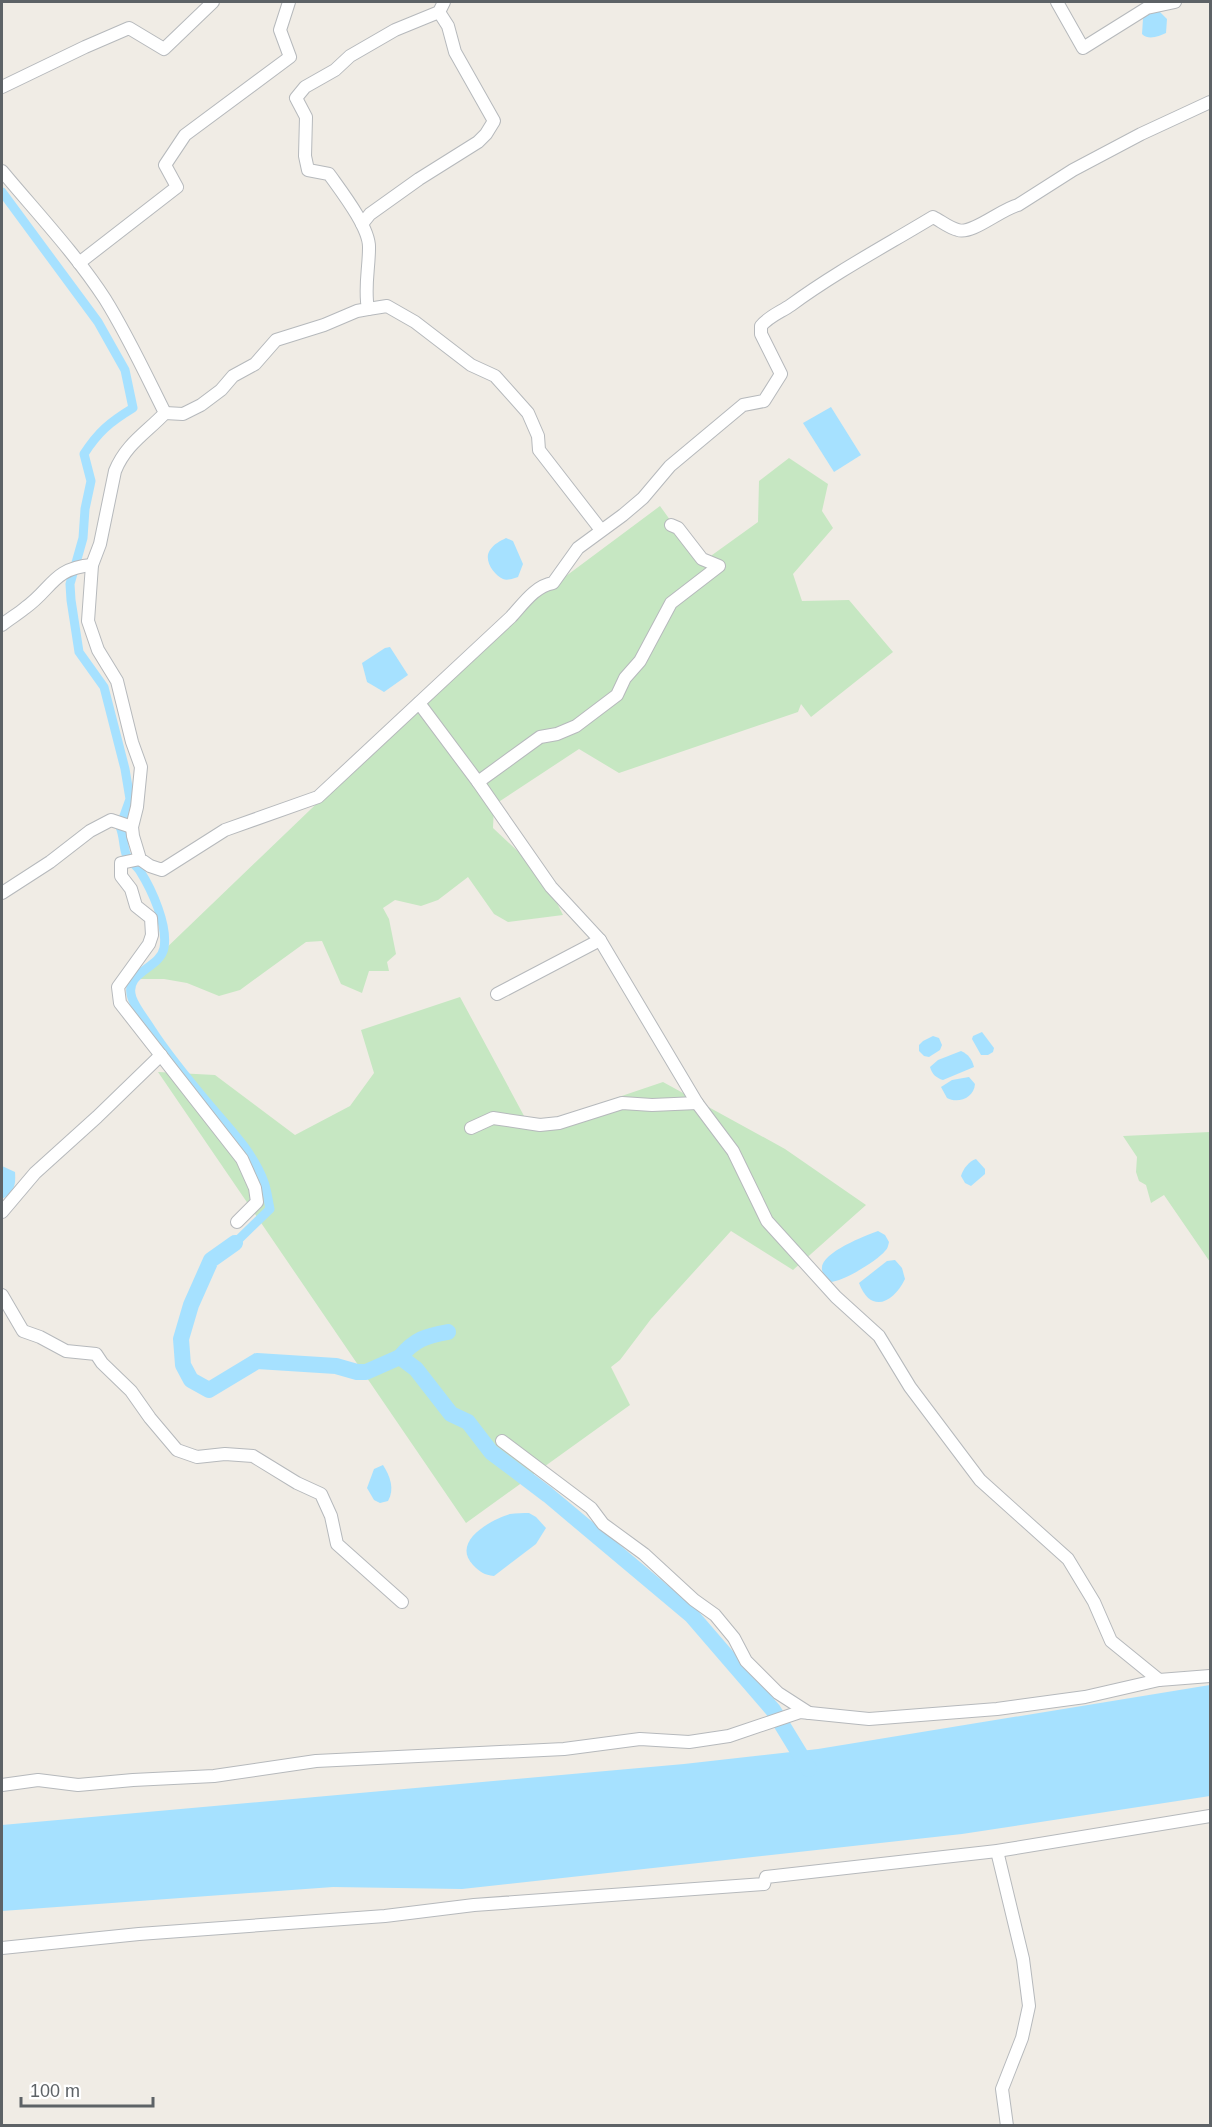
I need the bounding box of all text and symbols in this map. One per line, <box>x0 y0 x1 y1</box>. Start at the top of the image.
scale bar <box>21 2070 153 2108</box>
text: 100 m <box>30 2081 80 2101</box>

